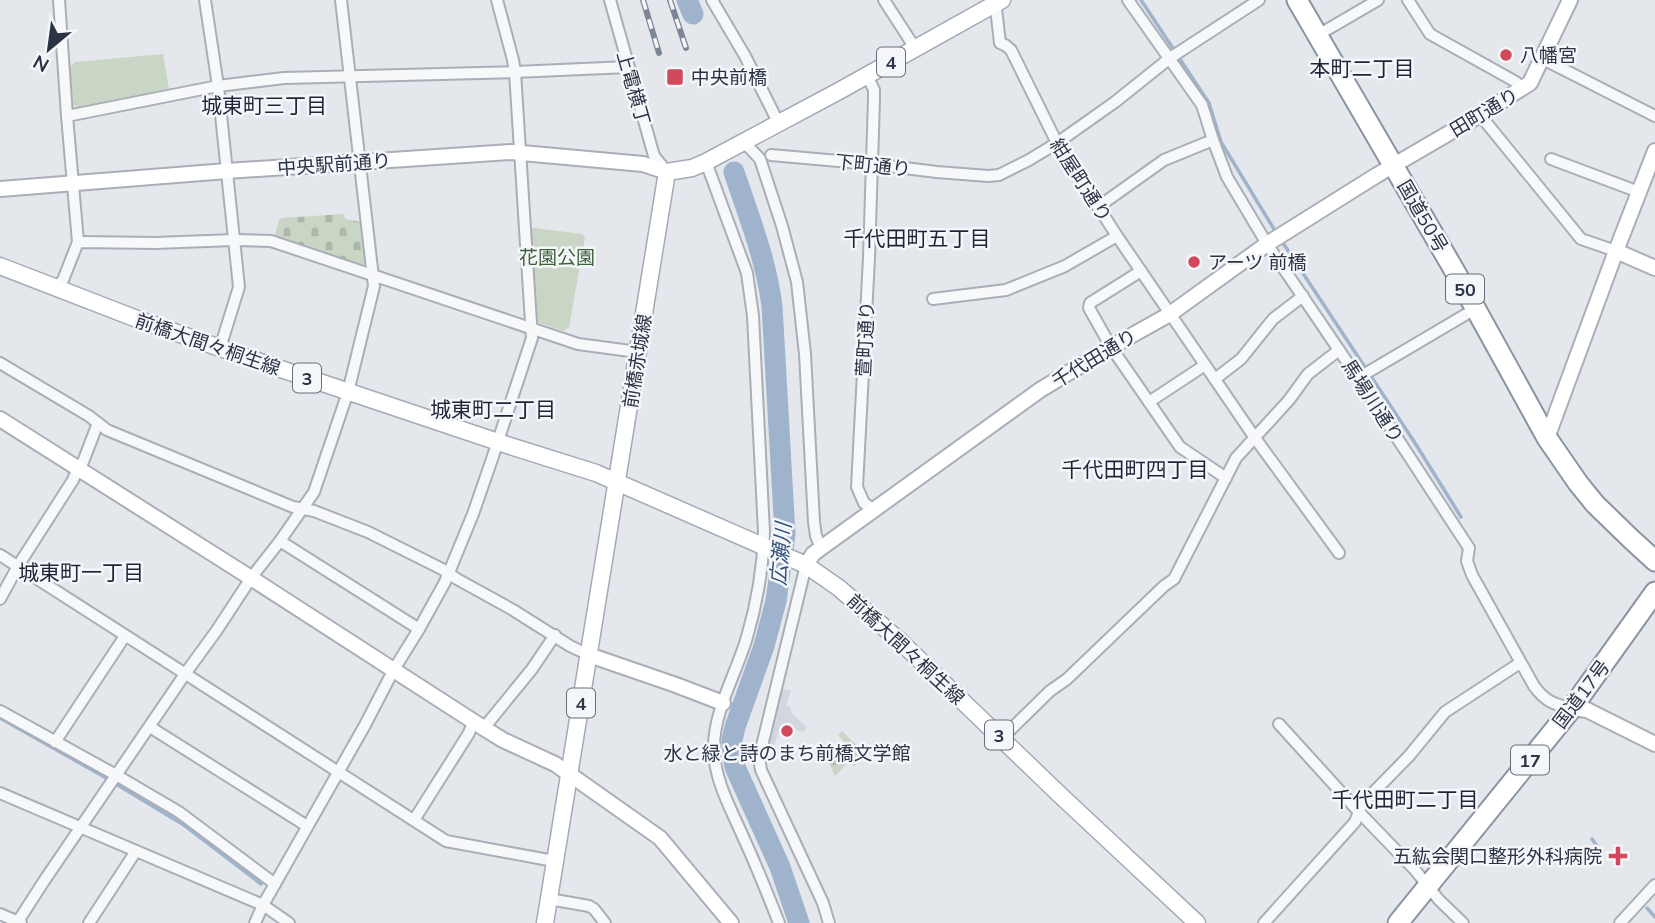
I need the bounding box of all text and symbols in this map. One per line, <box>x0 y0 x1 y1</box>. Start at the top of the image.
north arrow <box>14 14 84 84</box>
place label: 八幡宮 <box>1520 43 1577 67</box>
marker: 八幡宮 <box>1498 47 1514 63</box>
street label: 上電横丁 <box>612 48 656 128</box>
road number: 4 <box>877 48 905 76</box>
text: N <box>29 50 53 78</box>
district label: 本町二丁目 <box>1310 55 1415 81</box>
place label: 中央前橋 <box>691 65 767 89</box>
marker: 中央前橋 <box>665 67 685 87</box>
street label: 田町通り <box>1445 82 1523 142</box>
district label: 城東町三丁目 <box>201 92 327 118</box>
street label: 紺屋町通り <box>1045 134 1117 226</box>
street label: 中央駅前通り <box>276 148 392 180</box>
street label: 下町通り <box>834 149 912 181</box>
street label: 国道50号 <box>1393 175 1453 257</box>
district label: 千代田町五丁目 <box>844 225 991 251</box>
park label: 花園公園 <box>519 245 595 269</box>
place label: アーツ 前橋 <box>1208 250 1306 274</box>
marker: アーツ 前橋 <box>1186 254 1202 270</box>
road number: 50 <box>1446 274 1484 304</box>
street label: 萱町通り <box>851 300 879 378</box>
street label: 前橋大間々桐生線 <box>132 308 284 380</box>
street label: 前橋赤城線 <box>618 312 656 410</box>
street label: 千代田通り <box>1047 323 1141 393</box>
street label: 馬場川通り <box>1337 355 1409 447</box>
road number: 3 <box>293 364 321 392</box>
district label: 城東町二丁目 <box>430 396 556 422</box>
district label: 千代田町四丁目 <box>1062 456 1209 482</box>
water label: 広瀬川 <box>764 519 796 587</box>
district label: 城東町一丁目 <box>18 559 144 585</box>
street label: 前橋大間々桐生線 <box>842 588 970 710</box>
street label: 国道17号 <box>1547 655 1615 733</box>
road number: 4 <box>567 688 595 718</box>
road number: 3 <box>985 720 1013 750</box>
marker: 水と緑と詩のまち前橋文学館 <box>779 723 795 739</box>
place label: 水と緑と詩のまち前橋文学館 <box>663 741 911 765</box>
road number: 17 <box>1511 746 1549 774</box>
district label: 千代田町二丁目 <box>1332 786 1479 812</box>
place label: 五紘会関口整形外科病院 <box>1393 844 1602 868</box>
marker: 五紘会関口整形外科病院 <box>1608 846 1628 866</box>

